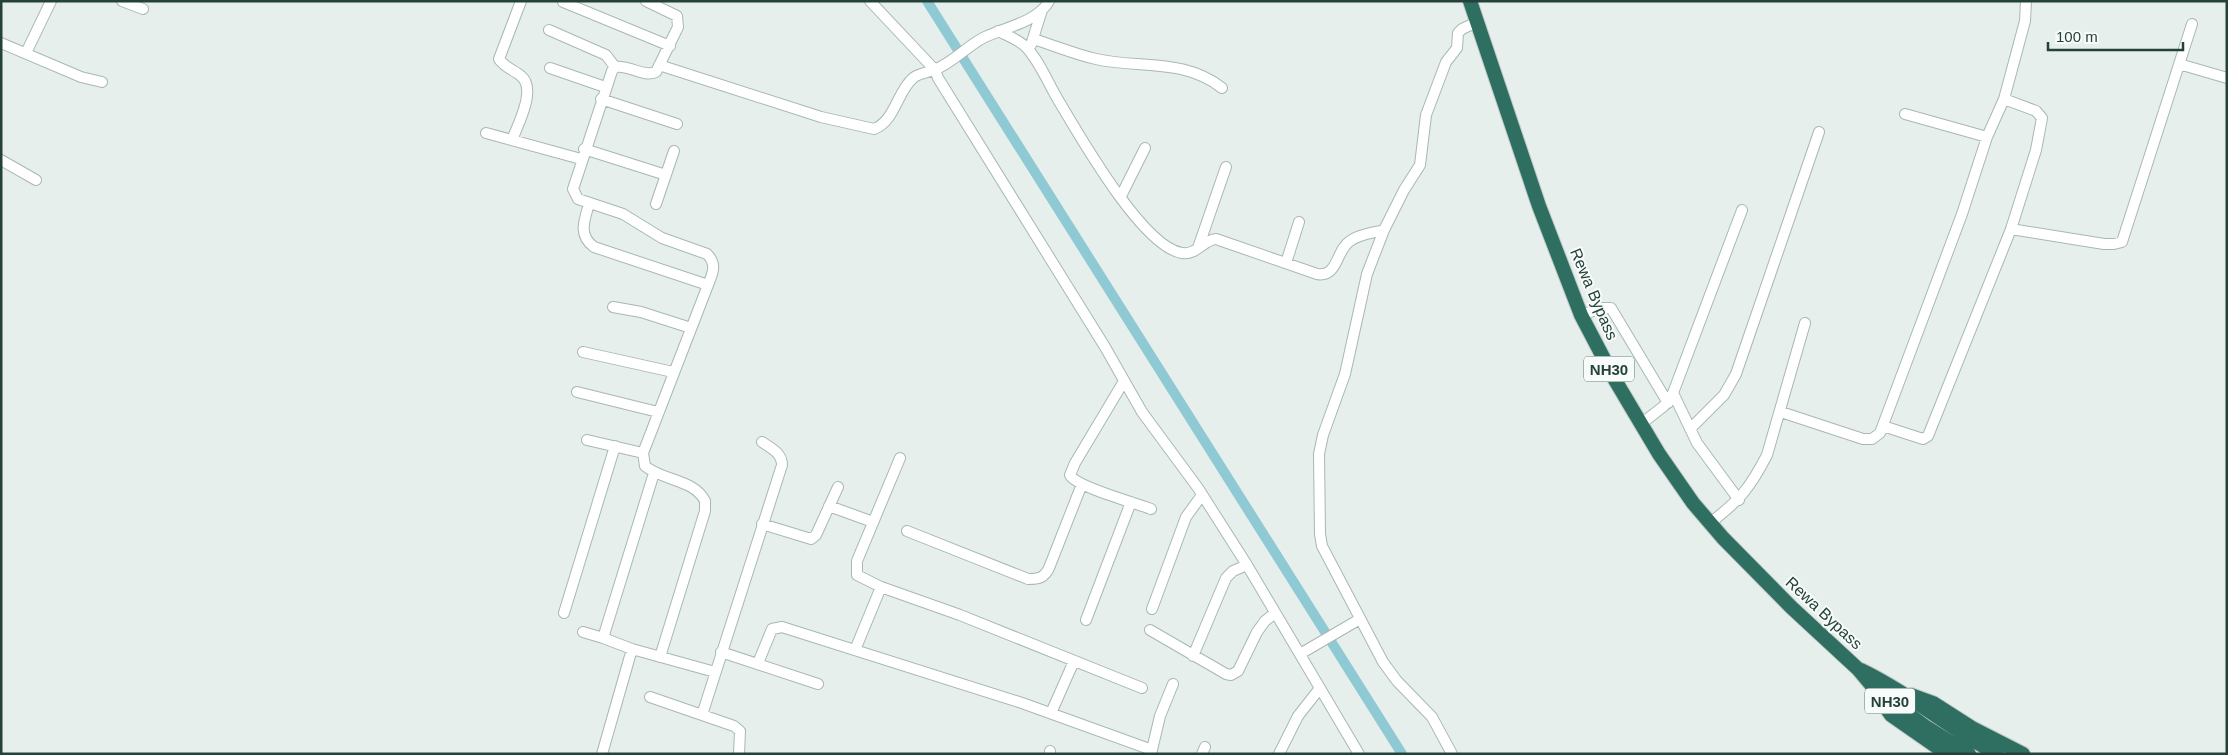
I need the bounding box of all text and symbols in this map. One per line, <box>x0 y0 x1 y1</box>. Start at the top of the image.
scale bar <box>2048 20 2183 52</box>
text: 100 m <box>2056 28 2098 45</box>
street label: Rewa Bypass <box>1567 246 1621 342</box>
road number: NH30 <box>1584 356 1634 382</box>
street label: Rewa Bypass <box>1782 573 1866 653</box>
road number: NH30 <box>1865 688 1915 714</box>

